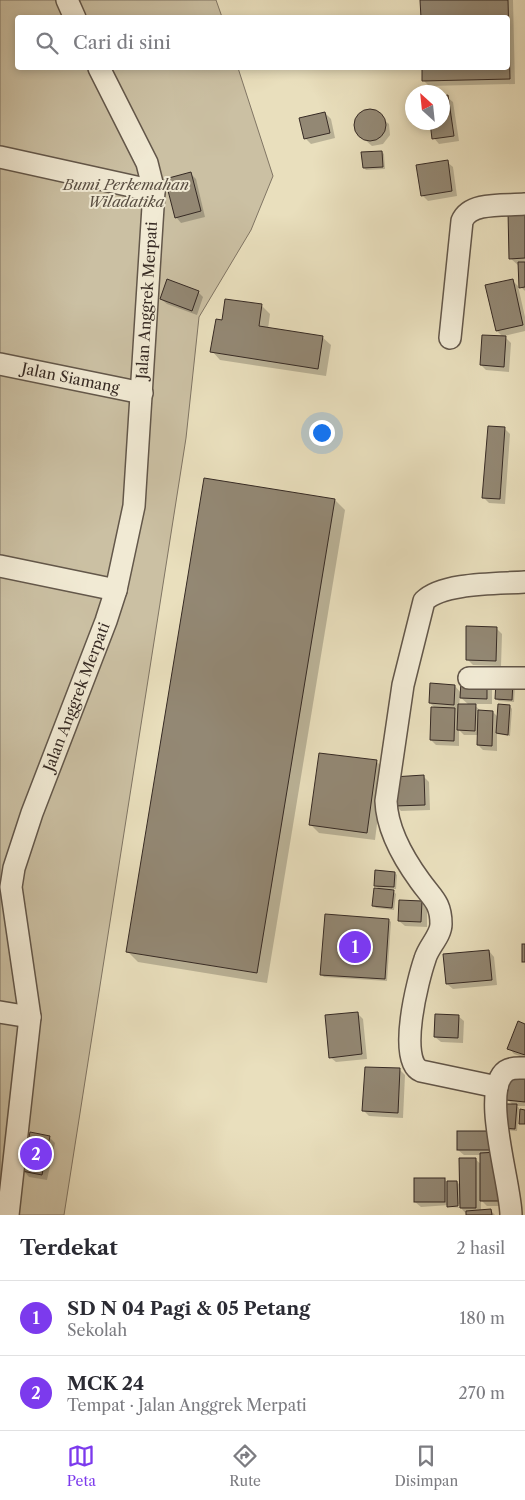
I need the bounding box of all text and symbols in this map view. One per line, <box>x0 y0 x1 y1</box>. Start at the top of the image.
search box <box>15 15 510 70</box>
icon: search <box>33 29 61 57</box>
text: Cari di sini <box>73 31 171 54</box>
north arrow <box>405 85 450 130</box>
park label: Bumi Perkemahan Wiladatika <box>62 175 189 211</box>
street label: Jalan Anggrek Merpati <box>132 220 161 382</box>
street label: Jalan Siamang <box>18 358 121 397</box>
your location <box>309 420 335 446</box>
street label: Jalan Anggrek Merpati <box>38 619 114 776</box>
pin: 1 <box>339 928 371 966</box>
pin: 2 <box>20 1135 52 1173</box>
text: Terdekat <box>20 1235 118 1260</box>
text: 2 hasil <box>456 1238 505 1258</box>
text: SD N 04 Pagi & 05 Petang <box>67 1297 310 1320</box>
text: 1 <box>32 1308 40 1328</box>
text: 180 m <box>459 1308 505 1328</box>
text: Sekolah <box>67 1320 127 1340</box>
text: MCK 24 <box>67 1372 144 1395</box>
text: 2 <box>31 1383 41 1403</box>
text: 270 m <box>459 1383 505 1403</box>
text: Tempat · Jalan Anggrek Merpati <box>67 1395 307 1415</box>
tab: Peta <box>67 1442 96 1490</box>
tab: Rute <box>229 1442 261 1490</box>
tab: Disimpan <box>394 1442 458 1490</box>

